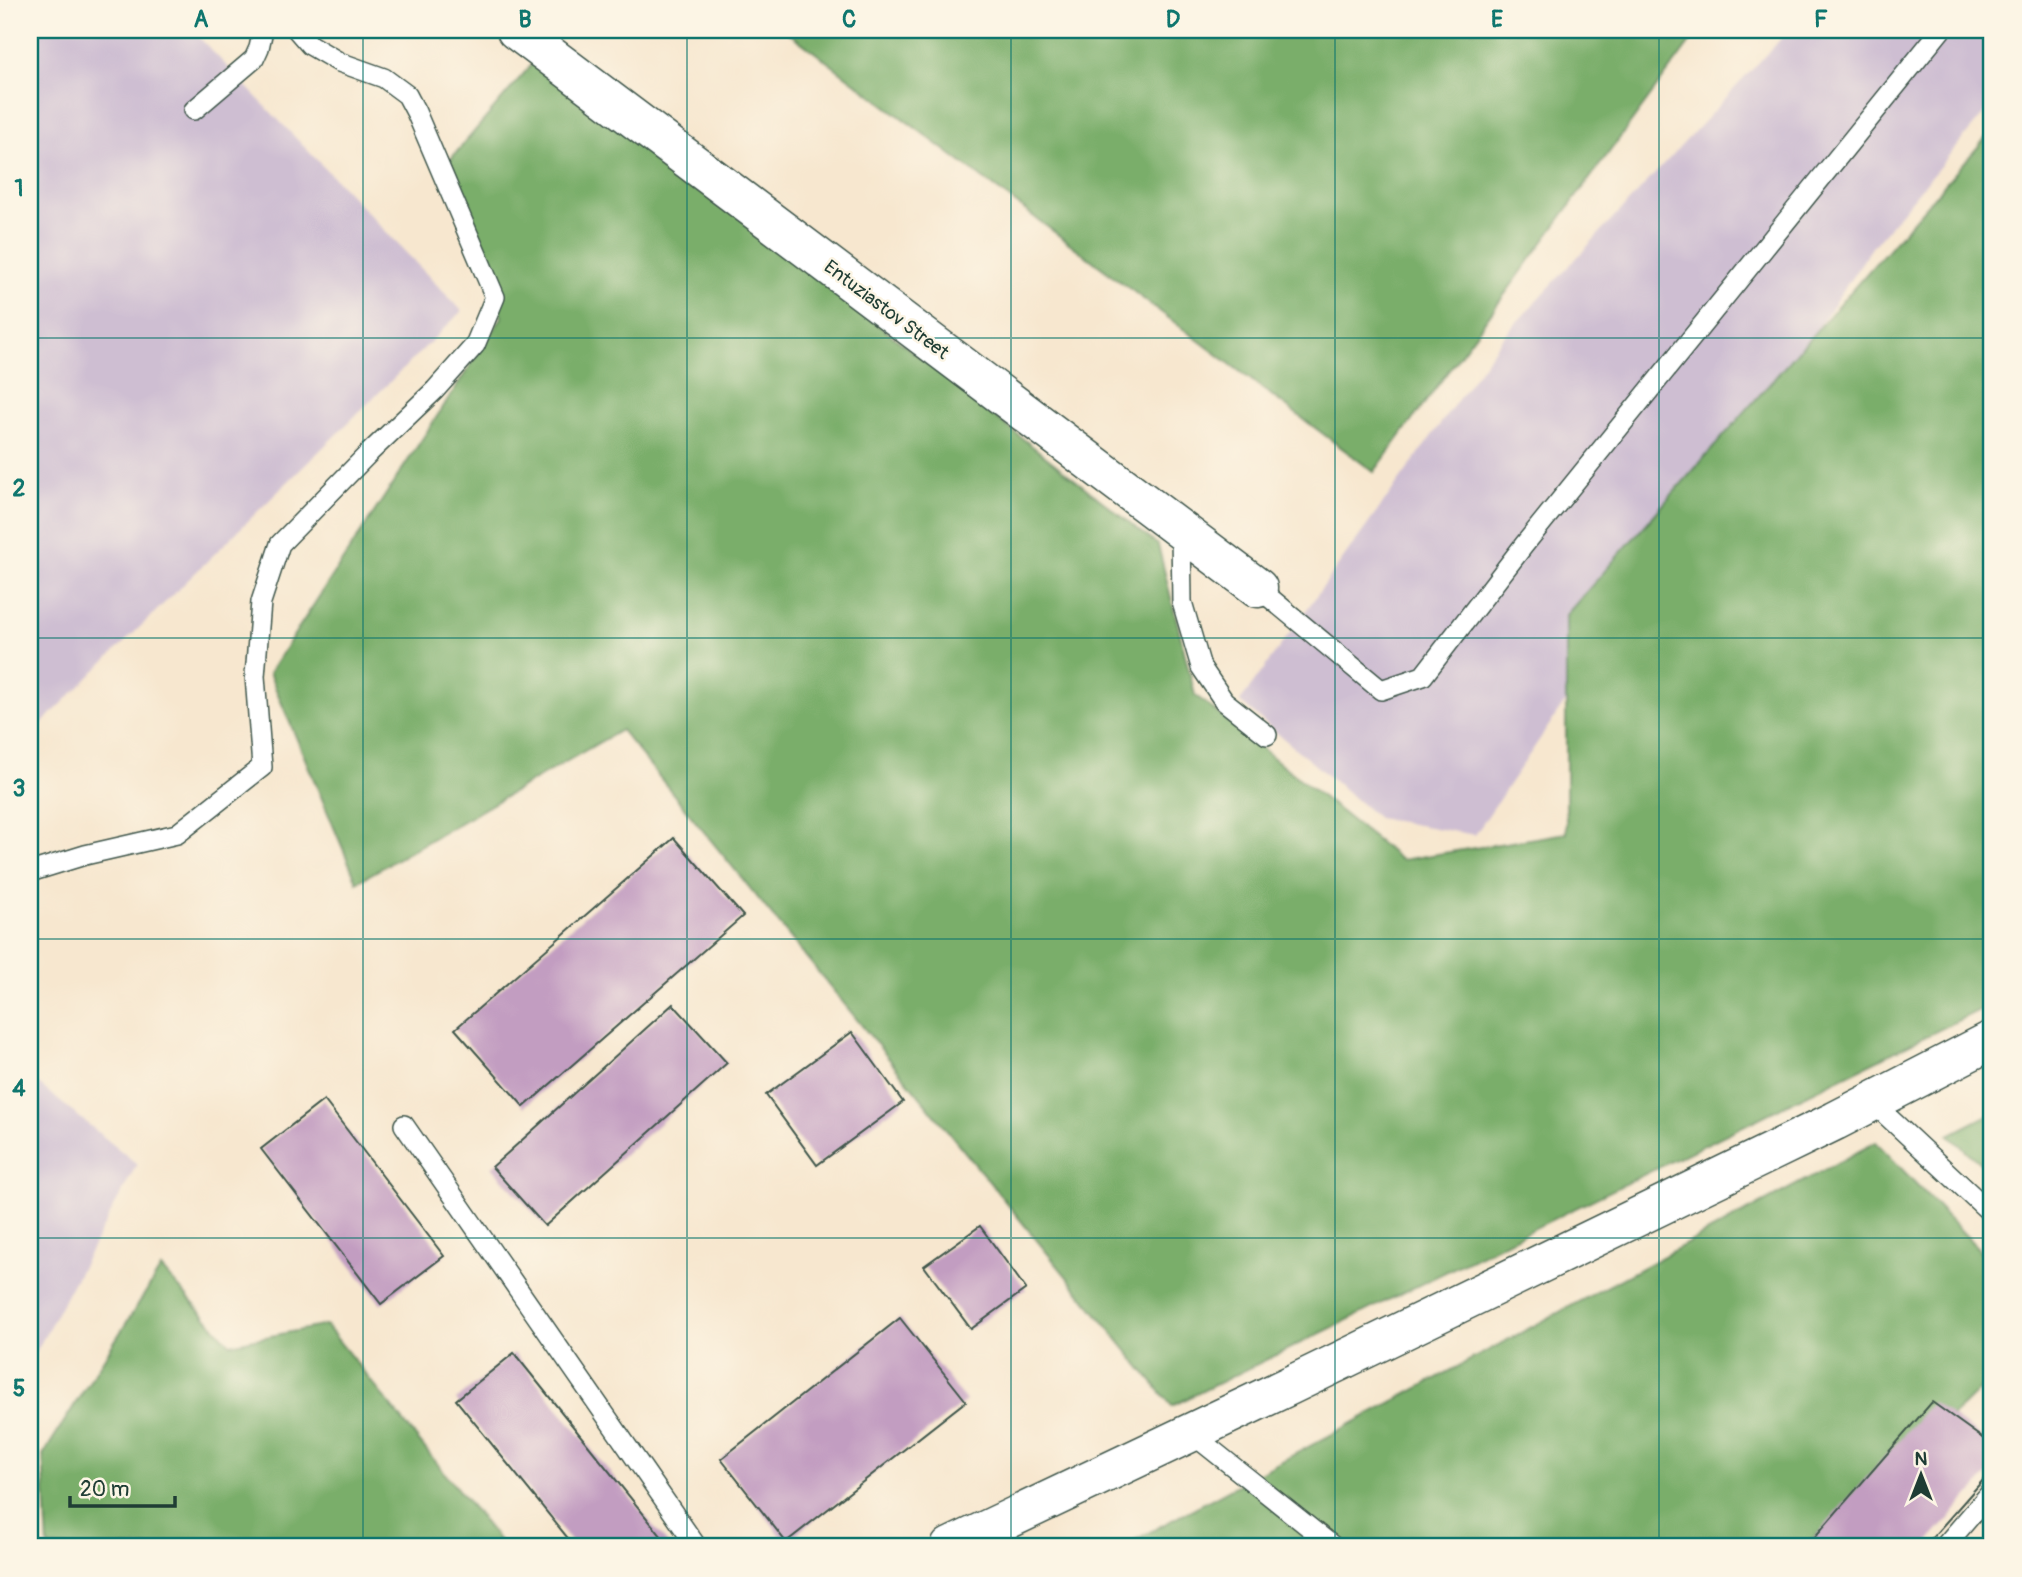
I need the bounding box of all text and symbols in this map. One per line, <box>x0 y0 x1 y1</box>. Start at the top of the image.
text: A <box>194 5 209 34</box>
text: B <box>518 5 532 34</box>
text: C <box>842 5 856 34</box>
text: D <box>1166 5 1180 34</box>
text: E <box>1491 5 1503 34</box>
text: F <box>1814 5 1828 34</box>
text: 1 <box>15 174 24 203</box>
street label: Entuziastov Street <box>819 255 954 365</box>
text: 2 <box>13 474 26 503</box>
text: 3 <box>13 774 25 803</box>
text: 4 <box>12 1074 26 1103</box>
text: 5 <box>13 1374 25 1403</box>
north arrow <box>1885 1440 1955 1510</box>
text: N <box>1915 1447 1928 1471</box>
scale bar <box>70 1465 175 1509</box>
text: 20 m <box>80 1476 129 1503</box>

